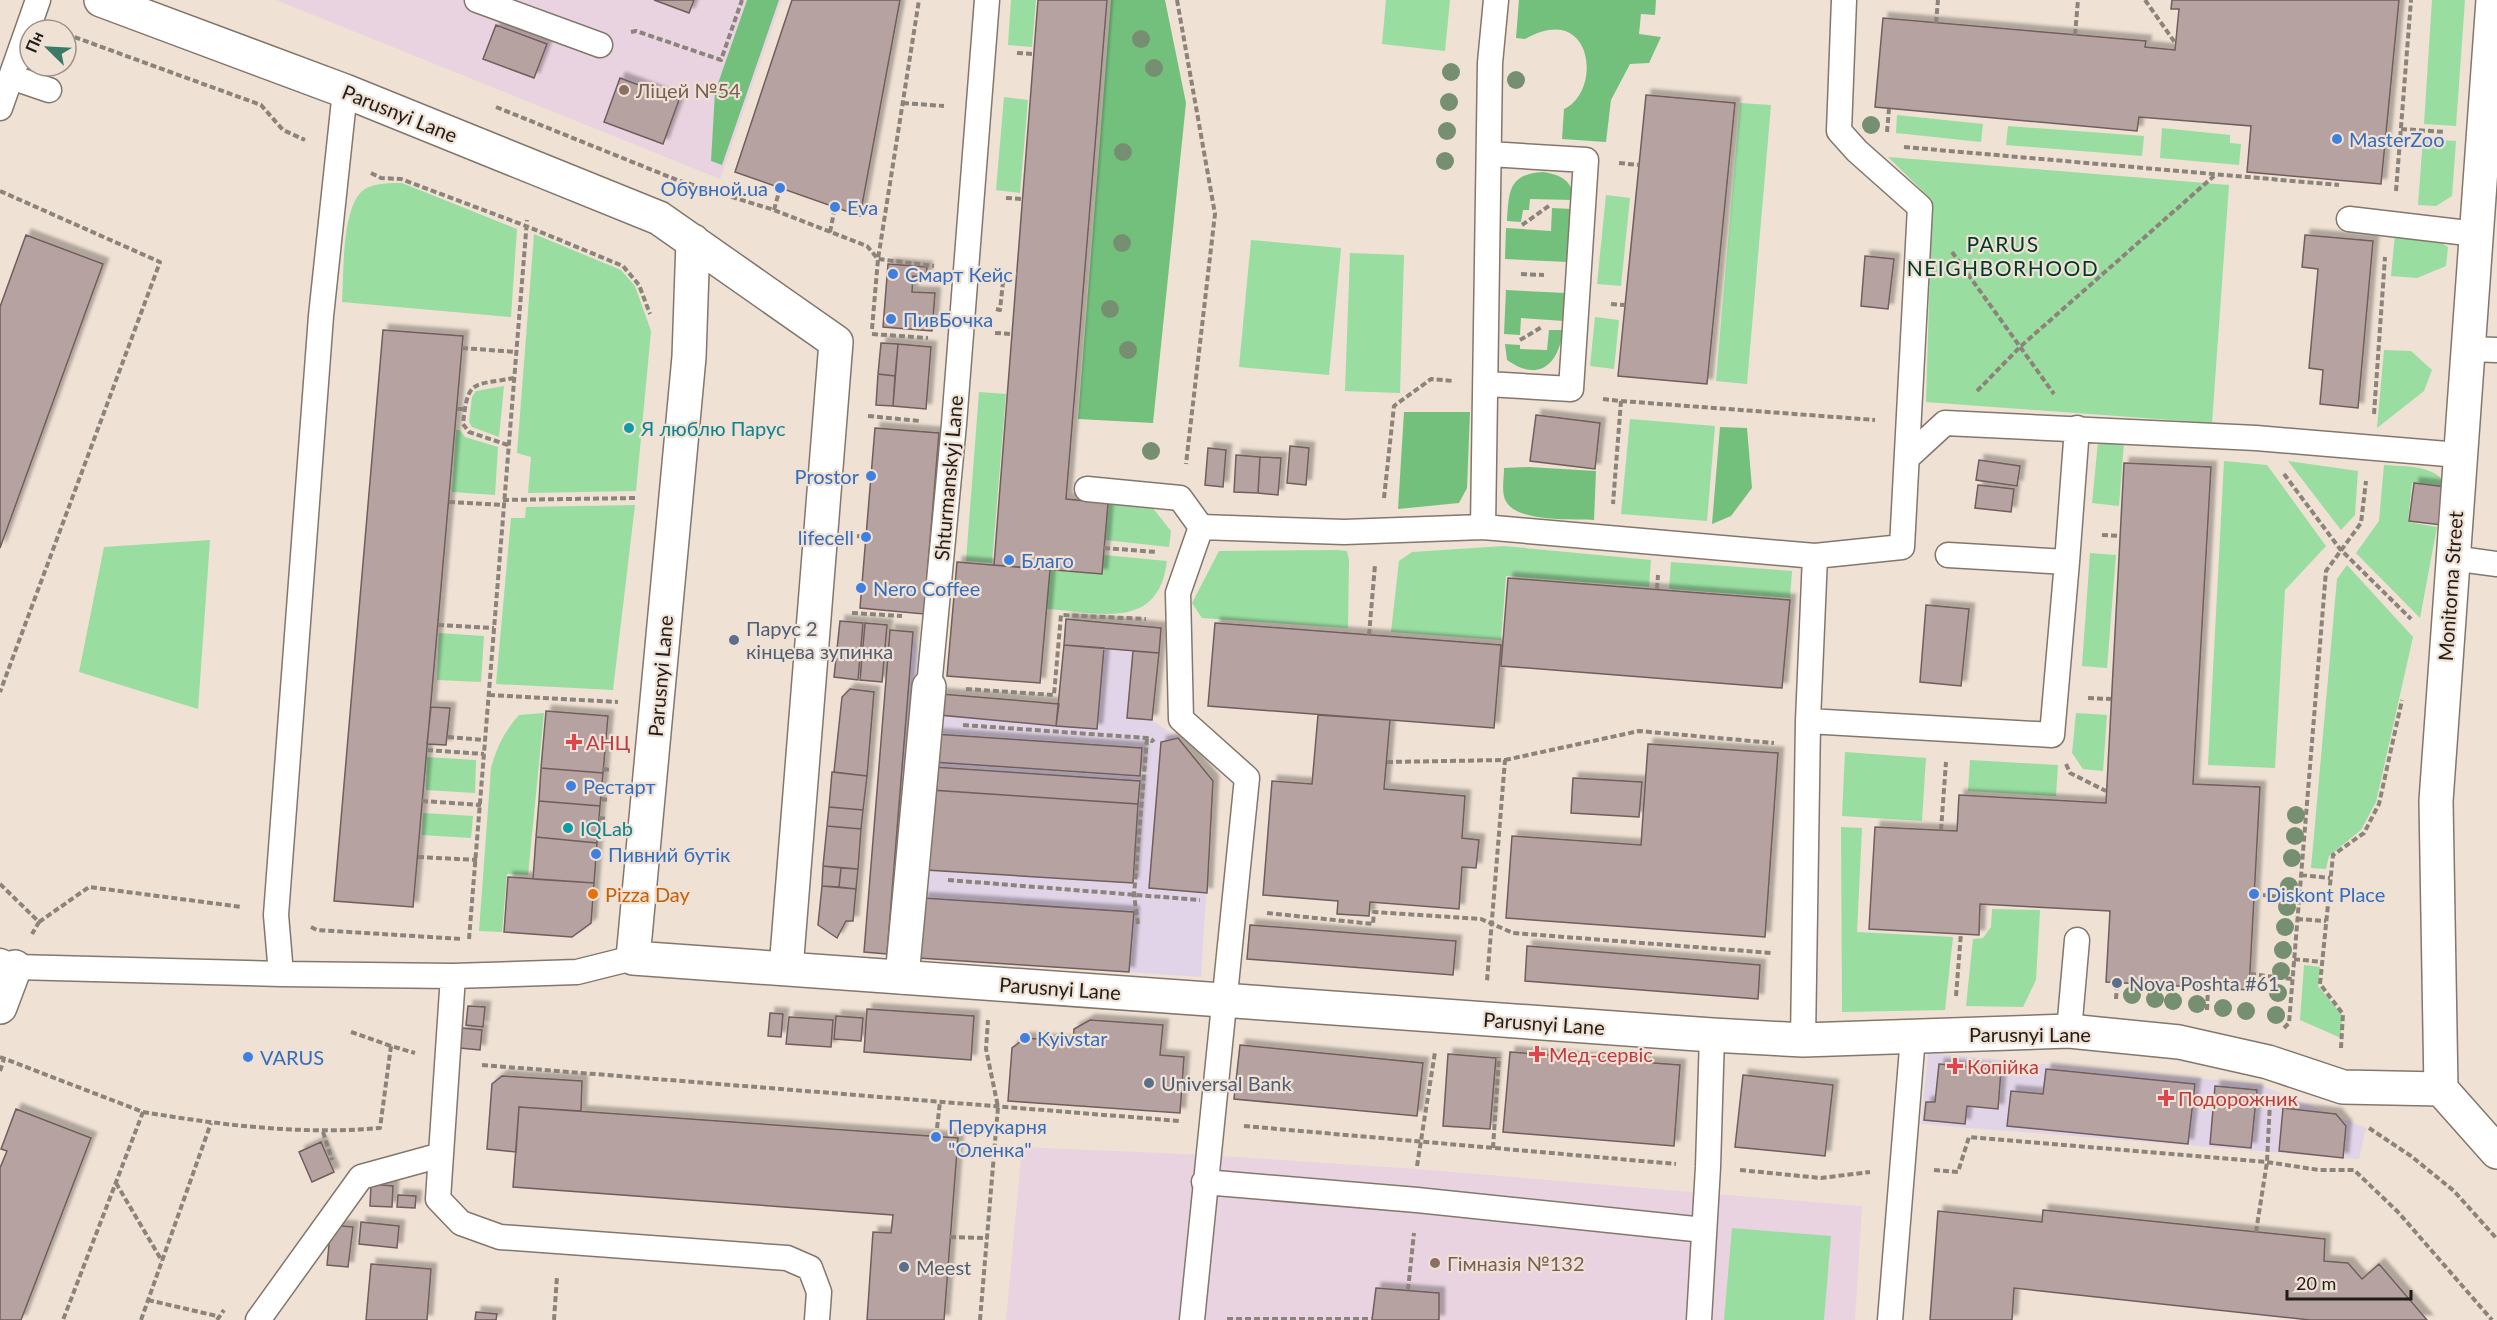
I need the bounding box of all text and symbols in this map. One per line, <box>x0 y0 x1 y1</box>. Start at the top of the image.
north arrow <box>18 18 78 78</box>
text: Пн <box>21 28 47 55</box>
place label: Ліцей №54 <box>635 78 741 102</box>
street label: Parusnyi Lane <box>339 79 461 147</box>
marker: Ліцей №54 <box>617 83 631 97</box>
place label: MasterZoo <box>2349 127 2444 151</box>
marker: MasterZoo <box>2330 132 2344 146</box>
place label: Обувной.ua <box>661 176 768 200</box>
marker: Обувной.ua <box>773 181 787 195</box>
place label: Eva <box>847 195 878 219</box>
marker: Eva <box>828 200 842 214</box>
district label: PARUS NEIGHBORHOOD <box>1907 231 2099 280</box>
place label: Смарт Кейс <box>905 262 1013 286</box>
marker: Смарт Кейс <box>886 267 900 281</box>
place label: ПивБочка <box>903 307 993 331</box>
marker: ПивБочка <box>884 312 898 326</box>
street label: Shturmanskyj Lane <box>929 394 967 562</box>
place label: Я люблю Парус <box>640 416 786 440</box>
marker: Я люблю Парус <box>622 421 636 435</box>
place label: Prostor <box>795 464 860 488</box>
marker: Prostor <box>864 469 878 483</box>
street label: Monitorna Street <box>2433 510 2467 662</box>
place label: lifecell <box>798 525 854 549</box>
marker: lifecell <box>859 530 873 544</box>
place label: Благо <box>1021 548 1074 572</box>
marker: Благо <box>1002 553 1016 567</box>
place label: Nero Coffee <box>873 576 980 600</box>
marker: Nero Coffee <box>854 581 868 595</box>
street label: Parusnyi Lane <box>643 614 677 738</box>
place label: Парус 2 кінцева зупинка <box>746 616 893 663</box>
marker: Парус 2 кінцева зупинка <box>727 633 741 647</box>
place label: АНЦ <box>586 730 631 754</box>
marker: АНЦ <box>567 735 581 749</box>
place label: Рестарт <box>583 774 656 798</box>
marker: Рестарт <box>564 779 578 793</box>
place label: IQLab <box>580 816 633 840</box>
marker: IQLab <box>561 821 575 835</box>
place label: Пивний бутік <box>608 842 731 866</box>
marker: Пивний бутік <box>589 847 603 861</box>
place label: Pizza Day <box>605 882 691 906</box>
place label: Diskont Place <box>2266 882 2385 906</box>
marker: Pizza Day <box>586 887 600 901</box>
marker: Diskont Place <box>2247 887 2261 901</box>
place label: Nova Poshta #61 <box>2129 971 2280 995</box>
street label: Parusnyi Lane <box>998 972 1122 1004</box>
marker: Nova Poshta #61 <box>2110 976 2124 990</box>
street label: Parusnyi Lane <box>1482 1007 1606 1039</box>
street label: Parusnyi Lane <box>1969 1022 2091 1046</box>
place label: Kyivstar <box>1037 1026 1108 1050</box>
marker: Kyivstar <box>1018 1031 1032 1045</box>
place label: Мед-сервіс <box>1549 1042 1653 1066</box>
place label: VARUS <box>260 1045 324 1069</box>
marker: Мед-сервіс <box>1530 1047 1544 1061</box>
marker: VARUS <box>241 1050 255 1064</box>
place label: Копійка <box>1967 1054 2039 1078</box>
marker: Копійка <box>1948 1059 1962 1073</box>
place label: Universal Bank <box>1161 1071 1292 1095</box>
marker: Universal Bank <box>1142 1076 1156 1090</box>
place label: Подорожник <box>2178 1086 2299 1110</box>
marker: Подорожник <box>2159 1091 2173 1105</box>
place label: Перукарня "Оленка" <box>948 1114 1047 1161</box>
marker: Перукарня "Оленка" <box>929 1130 943 1144</box>
place label: Гімназія №132 <box>1447 1251 1585 1275</box>
place label: Meest <box>916 1255 971 1279</box>
marker: Гімназія №132 <box>1428 1256 1442 1270</box>
marker: Meest <box>897 1260 911 1274</box>
scale bar <box>2287 1263 2412 1301</box>
text: 20 m <box>2296 1272 2336 1294</box>

